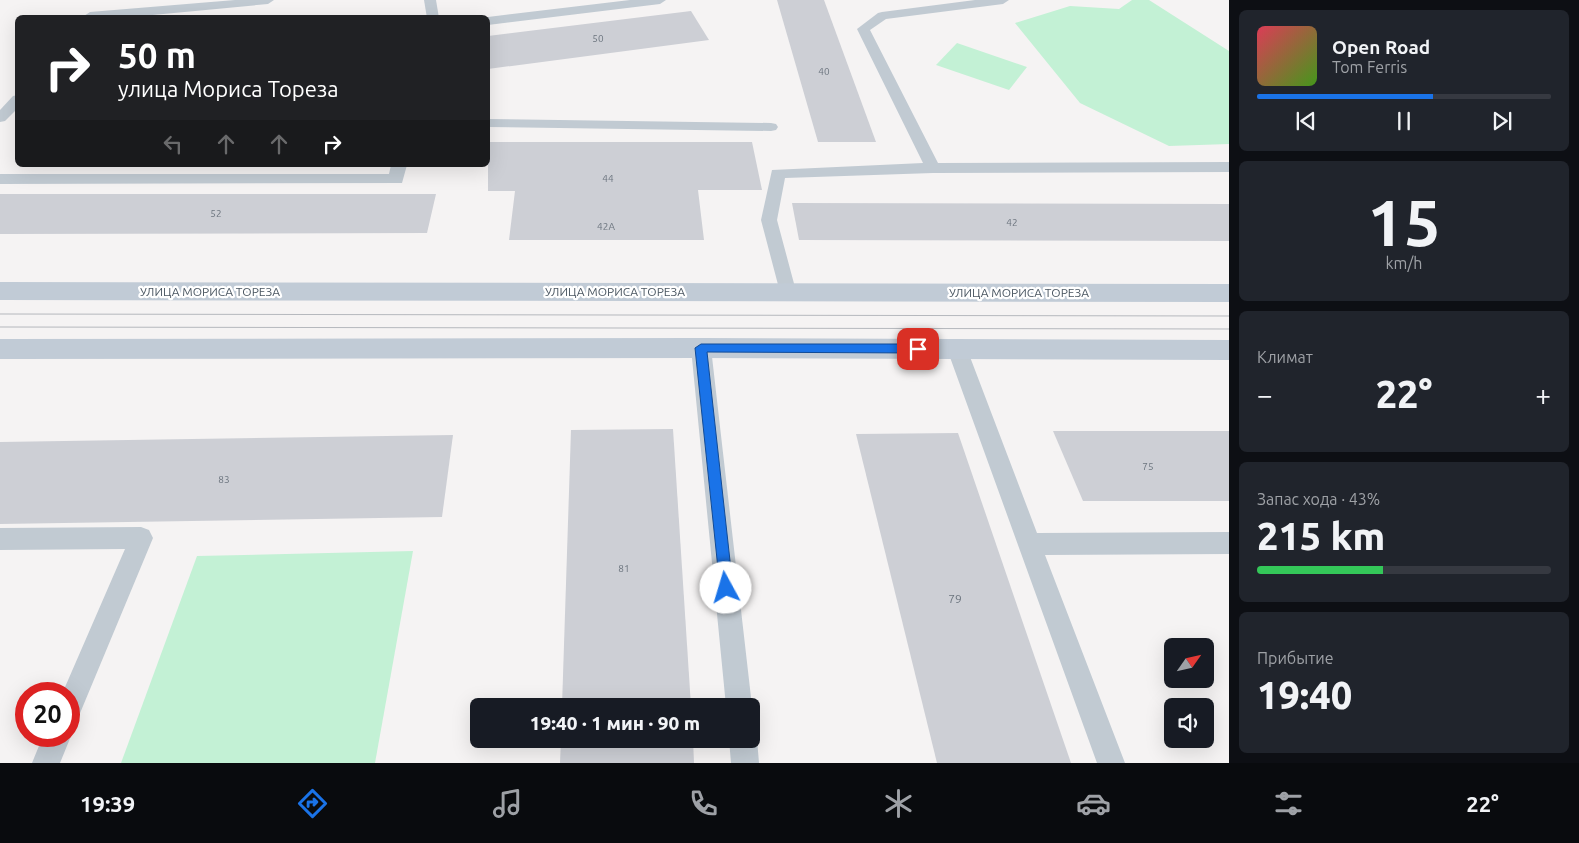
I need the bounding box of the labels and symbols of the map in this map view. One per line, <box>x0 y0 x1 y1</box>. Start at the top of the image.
house number: 50 <box>592 33 604 44</box>
house number: 40 <box>818 66 830 77</box>
house number: 44 <box>602 173 614 184</box>
house number: 52 <box>210 208 222 219</box>
house number: 42 <box>1006 217 1018 228</box>
house number: 42А <box>597 221 615 232</box>
street label: УЛИЦА МОРИСА ТОРЕЗА <box>140 285 280 298</box>
street label: УЛИЦА МОРИСА ТОРЕЗА <box>545 285 685 298</box>
street label: УЛИЦА МОРИСА ТОРЕЗА <box>949 286 1089 299</box>
pin <box>897 328 939 370</box>
house number: 75 <box>1142 461 1154 472</box>
house number: 83 <box>218 474 230 485</box>
position arrow <box>699 561 751 613</box>
house number: 81 <box>618 563 630 574</box>
house number: 79 <box>948 592 962 605</box>
north arrow <box>1164 638 1214 688</box>
speed limit sign: 20 <box>15 682 80 747</box>

